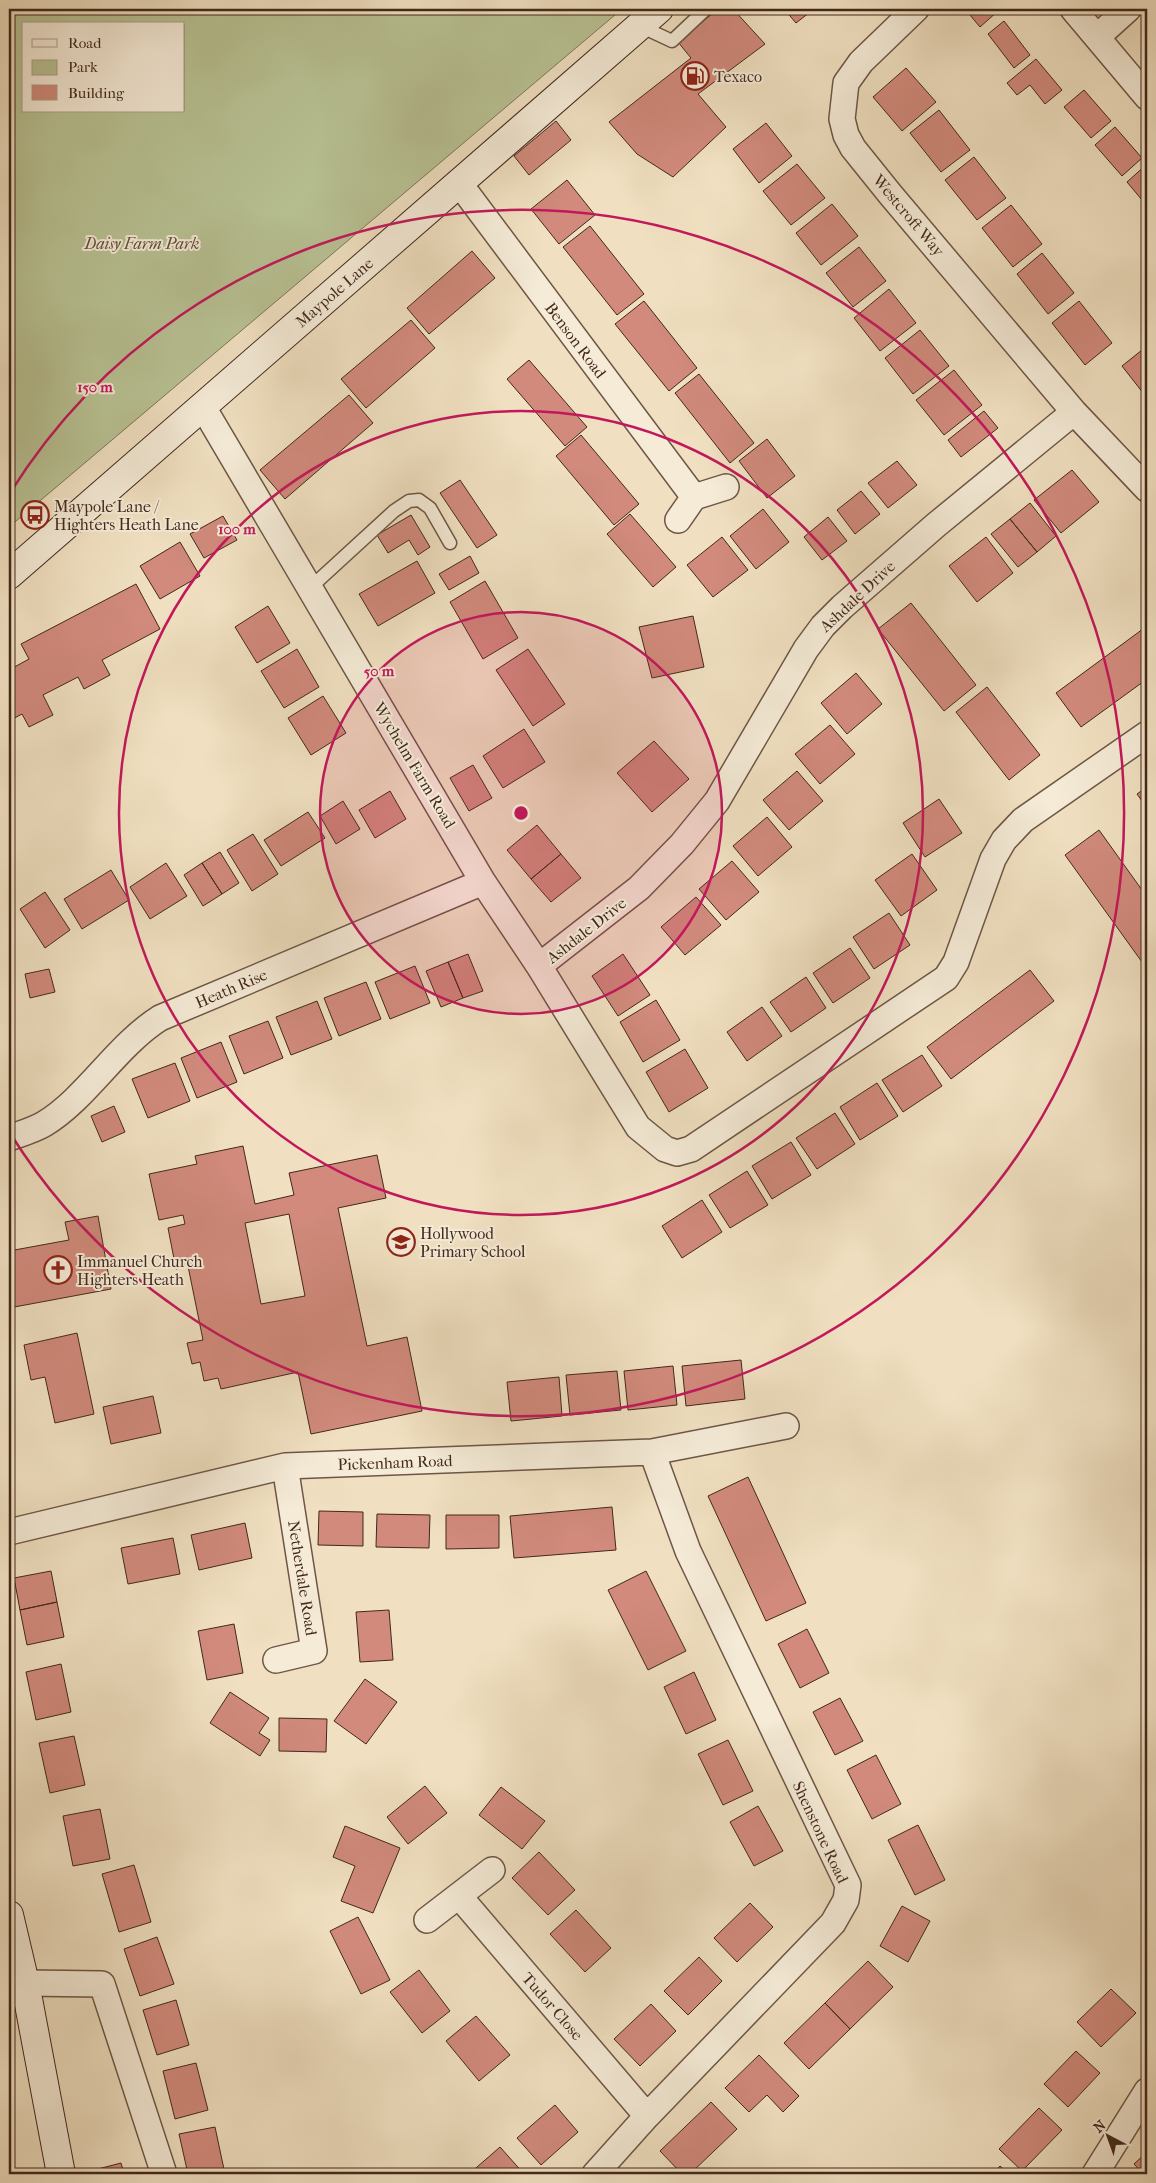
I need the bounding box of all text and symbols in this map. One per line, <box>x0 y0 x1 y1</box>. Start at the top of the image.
legend <box>22 22 185 112</box>
text: Road <box>68 34 102 52</box>
text: Park <box>68 58 98 76</box>
fuel station icon: Texaco <box>680 61 710 91</box>
place label: Texaco <box>714 67 762 86</box>
text: Building <box>68 84 125 102</box>
street label: Westcroft Way <box>868 170 949 260</box>
park label: Daisy Farm Park <box>84 234 199 253</box>
street label: Maypole Lane <box>292 253 377 331</box>
street label: Benson Road <box>541 299 610 382</box>
text: 150 m <box>77 378 113 396</box>
place label: Maypole Lane / Highters Heath Lane <box>54 497 199 534</box>
bus stop icon: Maypole Lane / Highters Heath Lane <box>20 500 50 530</box>
text: 100 m <box>218 520 256 538</box>
street label: Ashdale Drive <box>815 557 899 637</box>
text: 50 m <box>364 662 395 680</box>
street label: Wychelm Farm Road <box>369 698 460 832</box>
centre of rings <box>512 804 530 822</box>
street label: Ashdale Drive <box>542 893 630 968</box>
street label: Heath Rise <box>192 965 270 1012</box>
place label: Hollywood Primary School <box>420 1224 526 1261</box>
school or university icon: Hollywood Primary School <box>386 1227 416 1257</box>
place label: Immanuel Church Highters Heath <box>77 1252 202 1289</box>
church icon: Immanuel Church Highters Heath <box>43 1255 73 1285</box>
street label: Pickenham Road <box>337 1451 453 1474</box>
street label: Netherdale Road <box>284 1519 321 1637</box>
street label: Shenstone Road <box>789 1778 853 1886</box>
street label: Tudor Close <box>518 1969 587 2044</box>
north arrow <box>1084 2110 1134 2160</box>
text: N <box>1090 2116 1110 2136</box>

